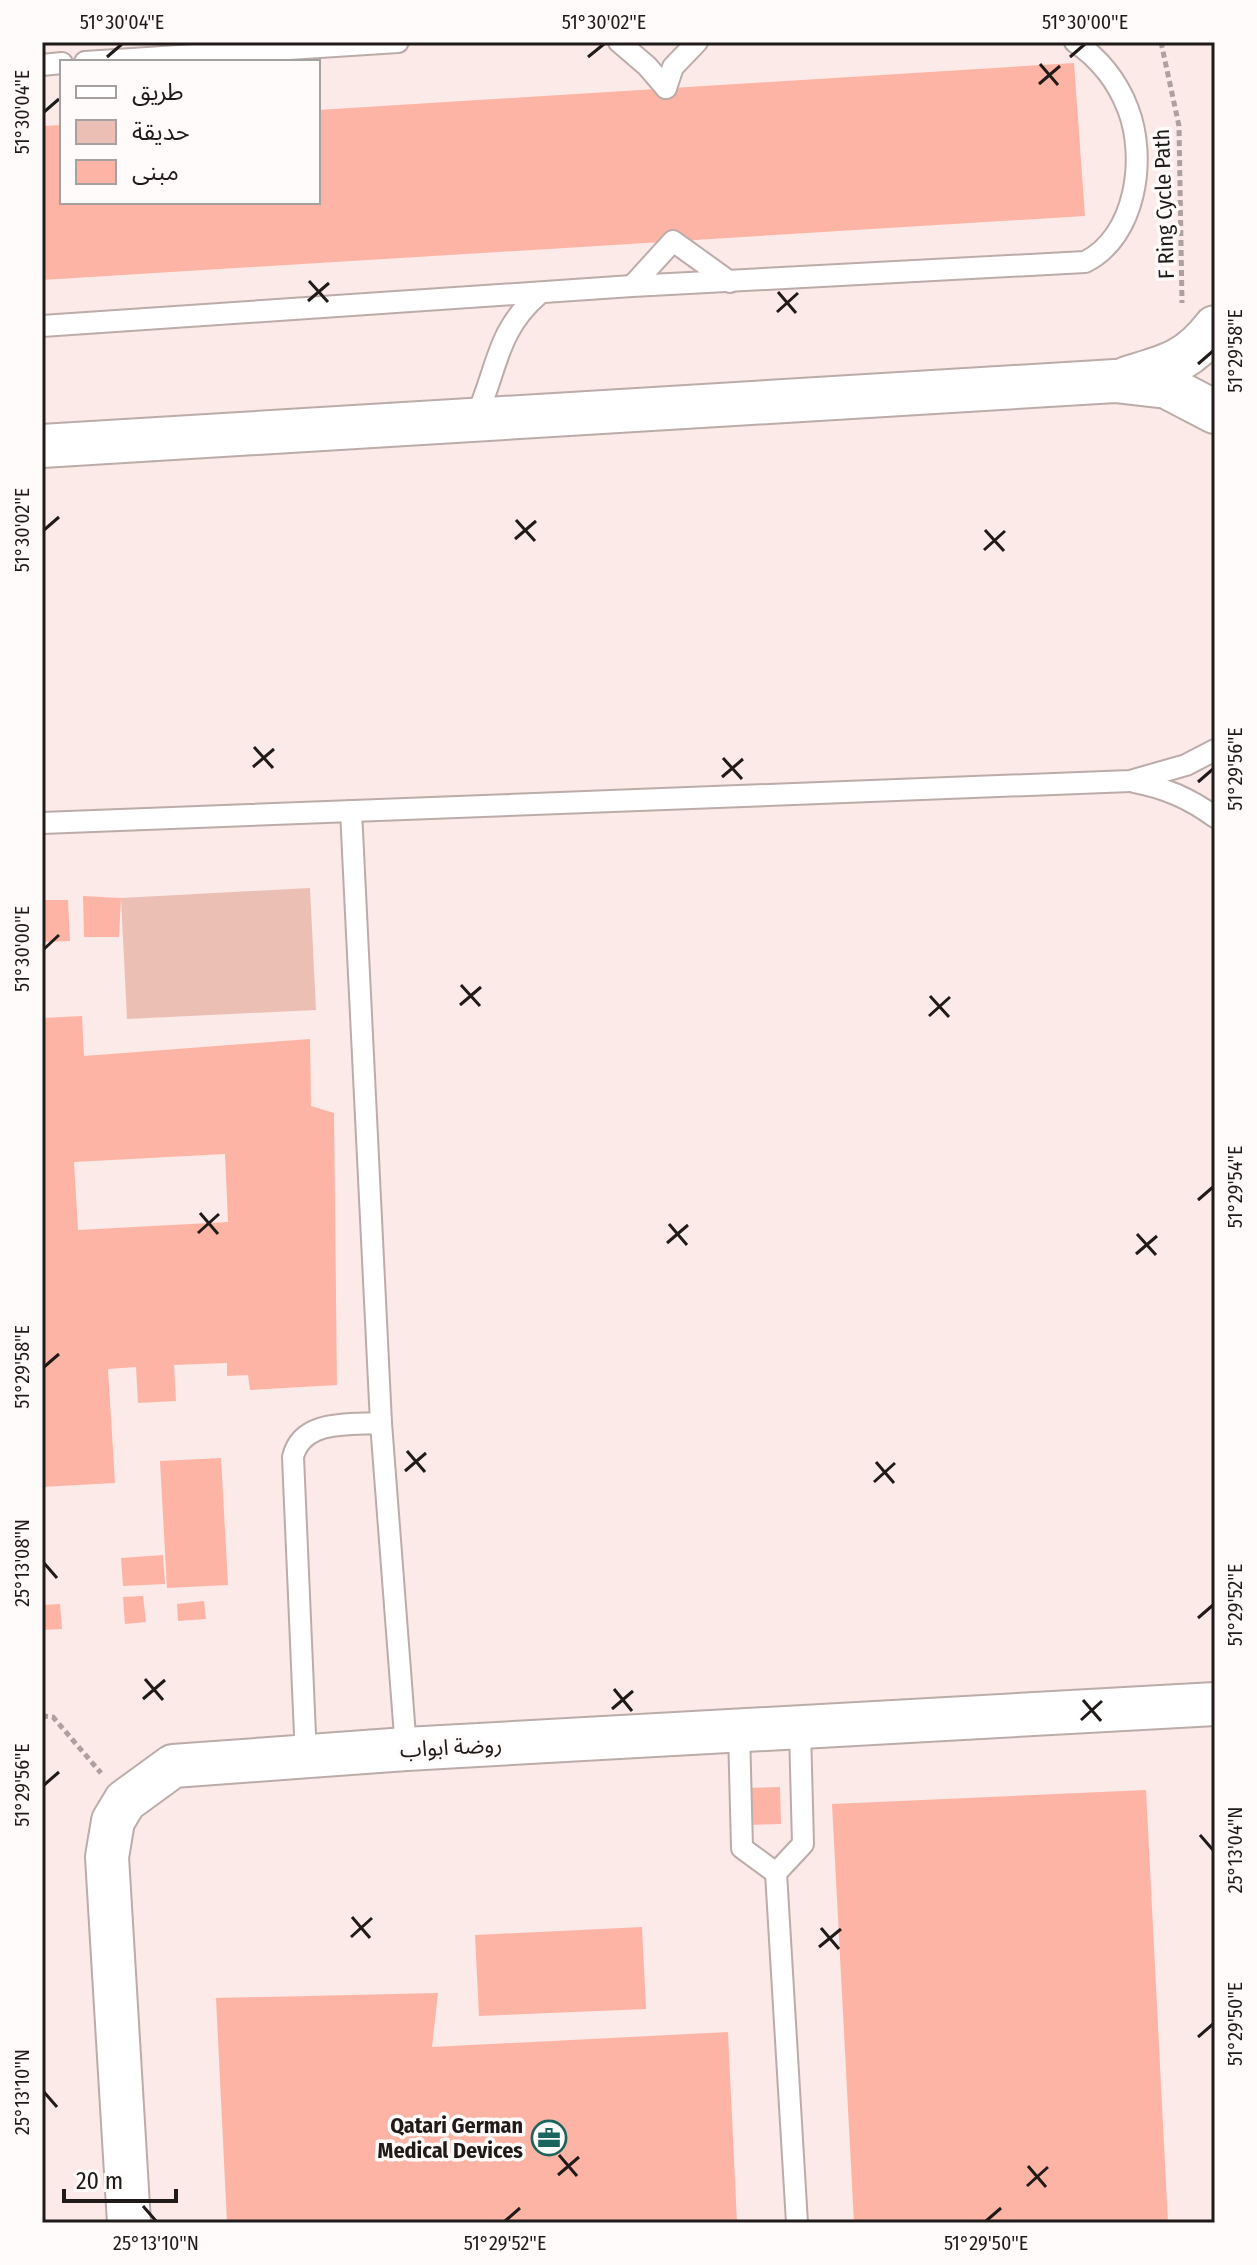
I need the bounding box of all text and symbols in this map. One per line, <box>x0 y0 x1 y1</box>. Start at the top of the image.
text: 51°30'04"E <box>80 10 164 34</box>
text: 51°30'02"E <box>562 10 646 34</box>
text: 51°30'00"E <box>1042 10 1128 34</box>
legend <box>60 60 320 204</box>
text: 51°30'04"E <box>10 70 34 154</box>
text: طريق <box>132 78 184 107</box>
text: حديقة <box>132 118 190 146</box>
street label: F Ring Cycle Path <box>1148 128 1180 280</box>
text: مبنى <box>132 158 179 186</box>
text: 51°29'58"E <box>1223 309 1247 393</box>
text: 51°30'02"E <box>10 488 34 572</box>
text: 51°29'56"E <box>1223 727 1247 811</box>
text: 51°30'00"E <box>10 906 34 992</box>
text: 51°29'54"E <box>1223 1146 1247 1228</box>
text: 51°29'58"E <box>10 1325 34 1409</box>
text: 25°13'08"N <box>10 1519 34 1607</box>
text: 51°29'52"E <box>1223 1564 1247 1646</box>
street label: روضة ابواب <box>399 1731 503 1763</box>
text: 51°29'56"E <box>10 1743 34 1827</box>
text: 25°13'04"N <box>1223 1807 1247 1893</box>
text: 51°29'50"E <box>1223 1982 1247 2066</box>
text: 25°13'10"N <box>10 2049 34 2135</box>
place label: Qatari German Medical Devices <box>378 2112 523 2164</box>
office icon: Qatari German Medical Devices <box>530 2119 568 2157</box>
scale bar <box>64 2153 176 2203</box>
text: 20 m <box>76 2167 123 2195</box>
text: 25°13'10"N <box>113 2231 199 2255</box>
text: 51°29'52"E <box>464 2231 546 2255</box>
text: 51°29'50"E <box>944 2231 1028 2255</box>

